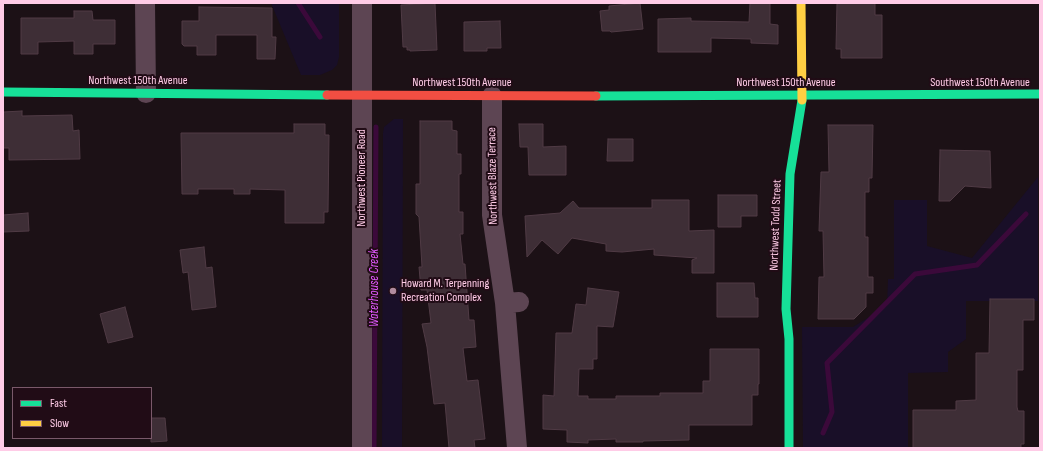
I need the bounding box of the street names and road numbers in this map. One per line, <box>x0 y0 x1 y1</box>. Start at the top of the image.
street label: Northwest 150th Avenue <box>88 74 188 88</box>
street label: Northwest 150th Avenue <box>412 76 512 90</box>
street label: Northwest 150th Avenue <box>736 76 836 90</box>
street label: Southwest 150th Avenue <box>930 76 1030 90</box>
street label: Northwest Blaze Terrace <box>485 127 501 225</box>
street label: Northwest Pioneer Road <box>355 129 369 227</box>
street label: Northwest Todd Street <box>767 179 785 271</box>

